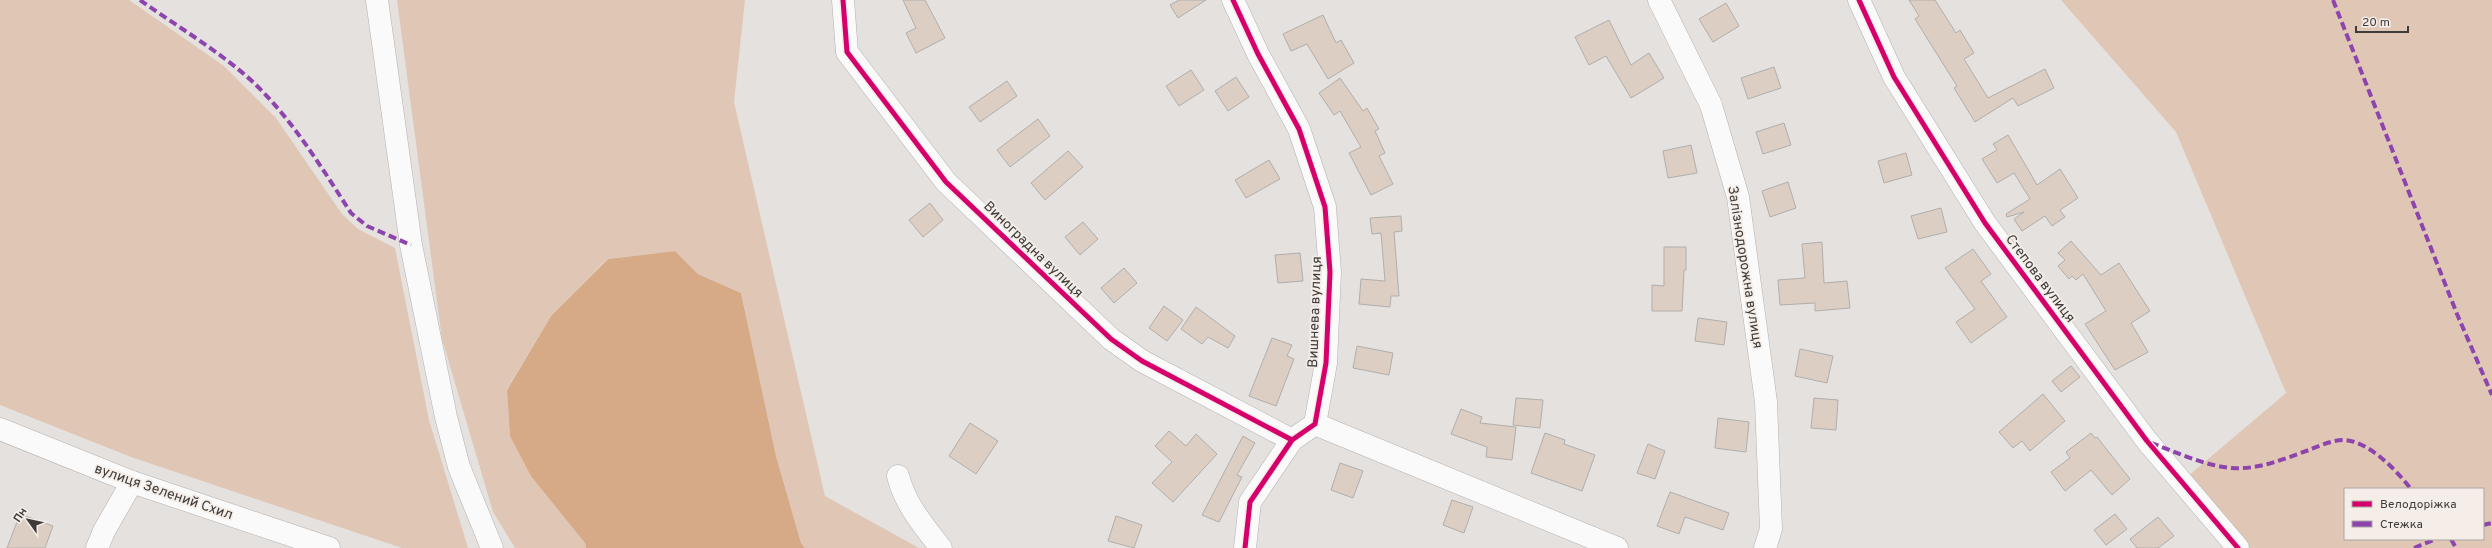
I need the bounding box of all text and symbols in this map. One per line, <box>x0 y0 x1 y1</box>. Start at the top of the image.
scale bar <box>2356 8 2408 34</box>
text: 20 m <box>2362 15 2390 31</box>
street label: Залізнодорожна вулиця <box>1723 185 1766 350</box>
street label: Виноградна вулиця <box>980 198 1086 302</box>
street label: Степова вулиця <box>2001 232 2078 326</box>
street label: Вишнева вулиця <box>1305 256 1326 368</box>
street label: вулиця Зелений Схил <box>92 461 235 524</box>
legend <box>2344 488 2484 540</box>
text: Велодоріжка <box>2380 497 2457 513</box>
north arrow <box>8 500 48 540</box>
text: Пн <box>11 505 30 525</box>
text: Стежка <box>2380 517 2423 533</box>

